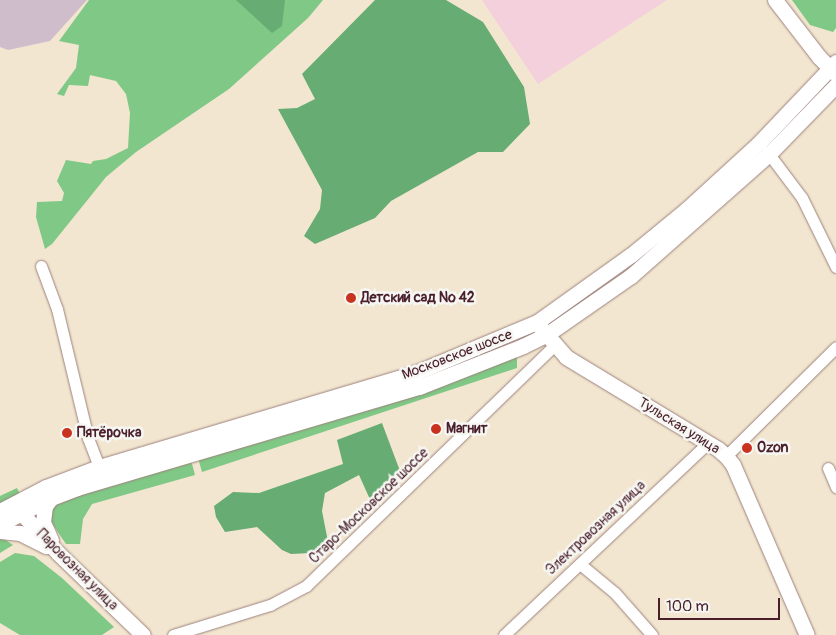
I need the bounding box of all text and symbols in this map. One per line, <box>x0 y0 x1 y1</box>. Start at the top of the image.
place label: Детский сад № 42 <box>361 290 475 306</box>
marker: Детский сад № 42 <box>345 292 357 304</box>
street label: Московское шоссе <box>400 326 514 384</box>
street label: Тульская улица <box>635 394 723 458</box>
place label: Магнит <box>446 421 488 437</box>
marker: Магнит <box>430 423 442 435</box>
place label: Пятёрочка <box>77 425 141 441</box>
marker: Пятёрочка <box>61 427 73 439</box>
place label: Ozon <box>757 440 788 456</box>
marker: Ozon <box>741 442 753 454</box>
street label: Старо-Московское шоссе <box>306 445 432 567</box>
street label: Электровозная улица <box>543 477 649 579</box>
street label: Паровозная улица <box>33 526 121 614</box>
scale bar <box>661 588 784 620</box>
text: 100 m <box>666 597 709 616</box>

